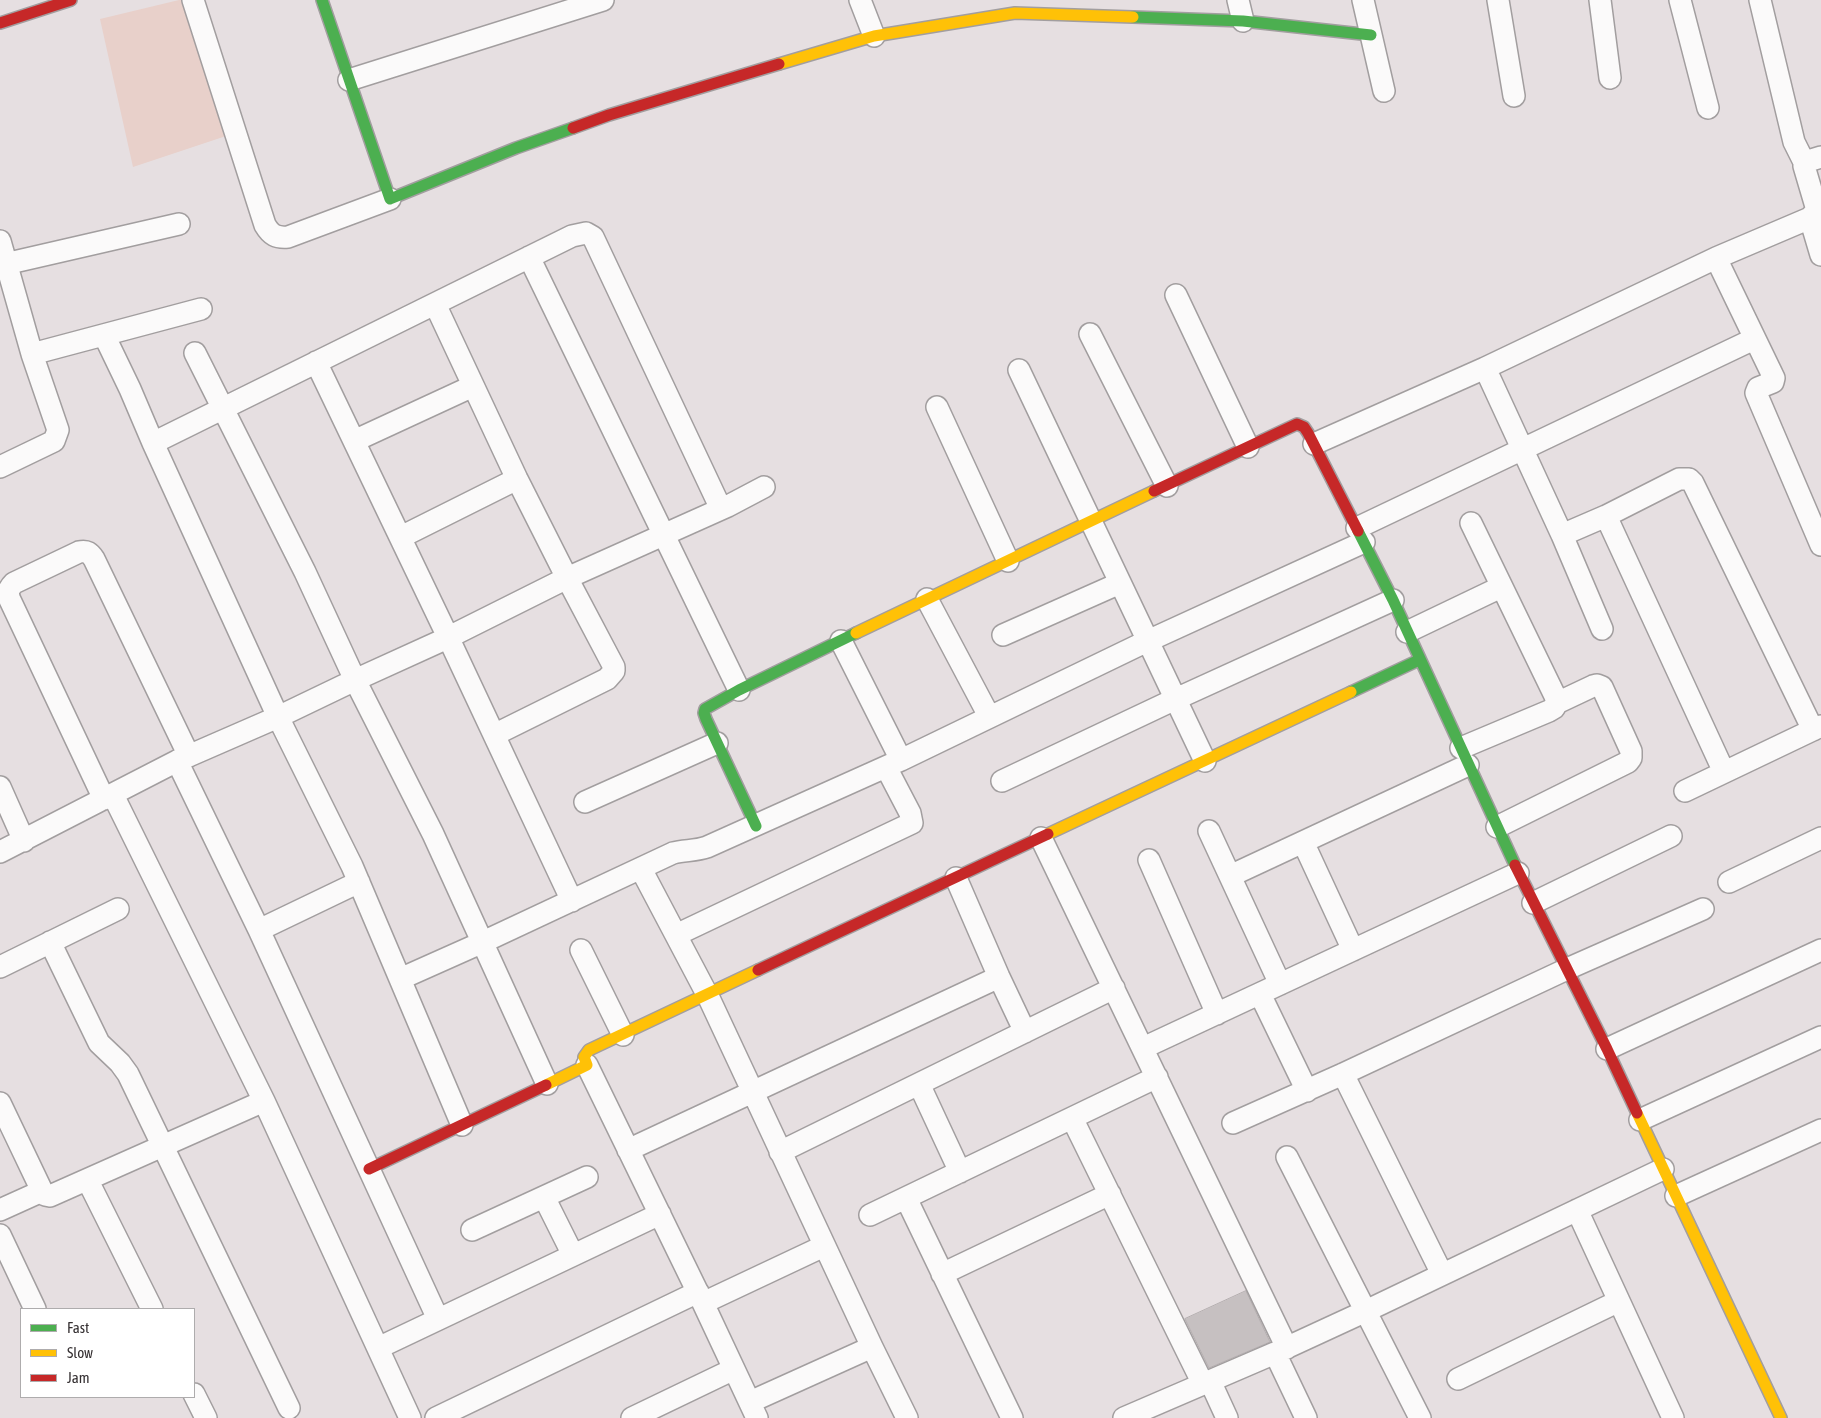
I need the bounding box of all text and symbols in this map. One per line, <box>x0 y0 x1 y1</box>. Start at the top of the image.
legend <box>20 1308 195 1398</box>
text: Fast <box>67 1319 89 1336</box>
text: Slow <box>67 1344 93 1361</box>
text: Jam <box>67 1369 90 1386</box>

